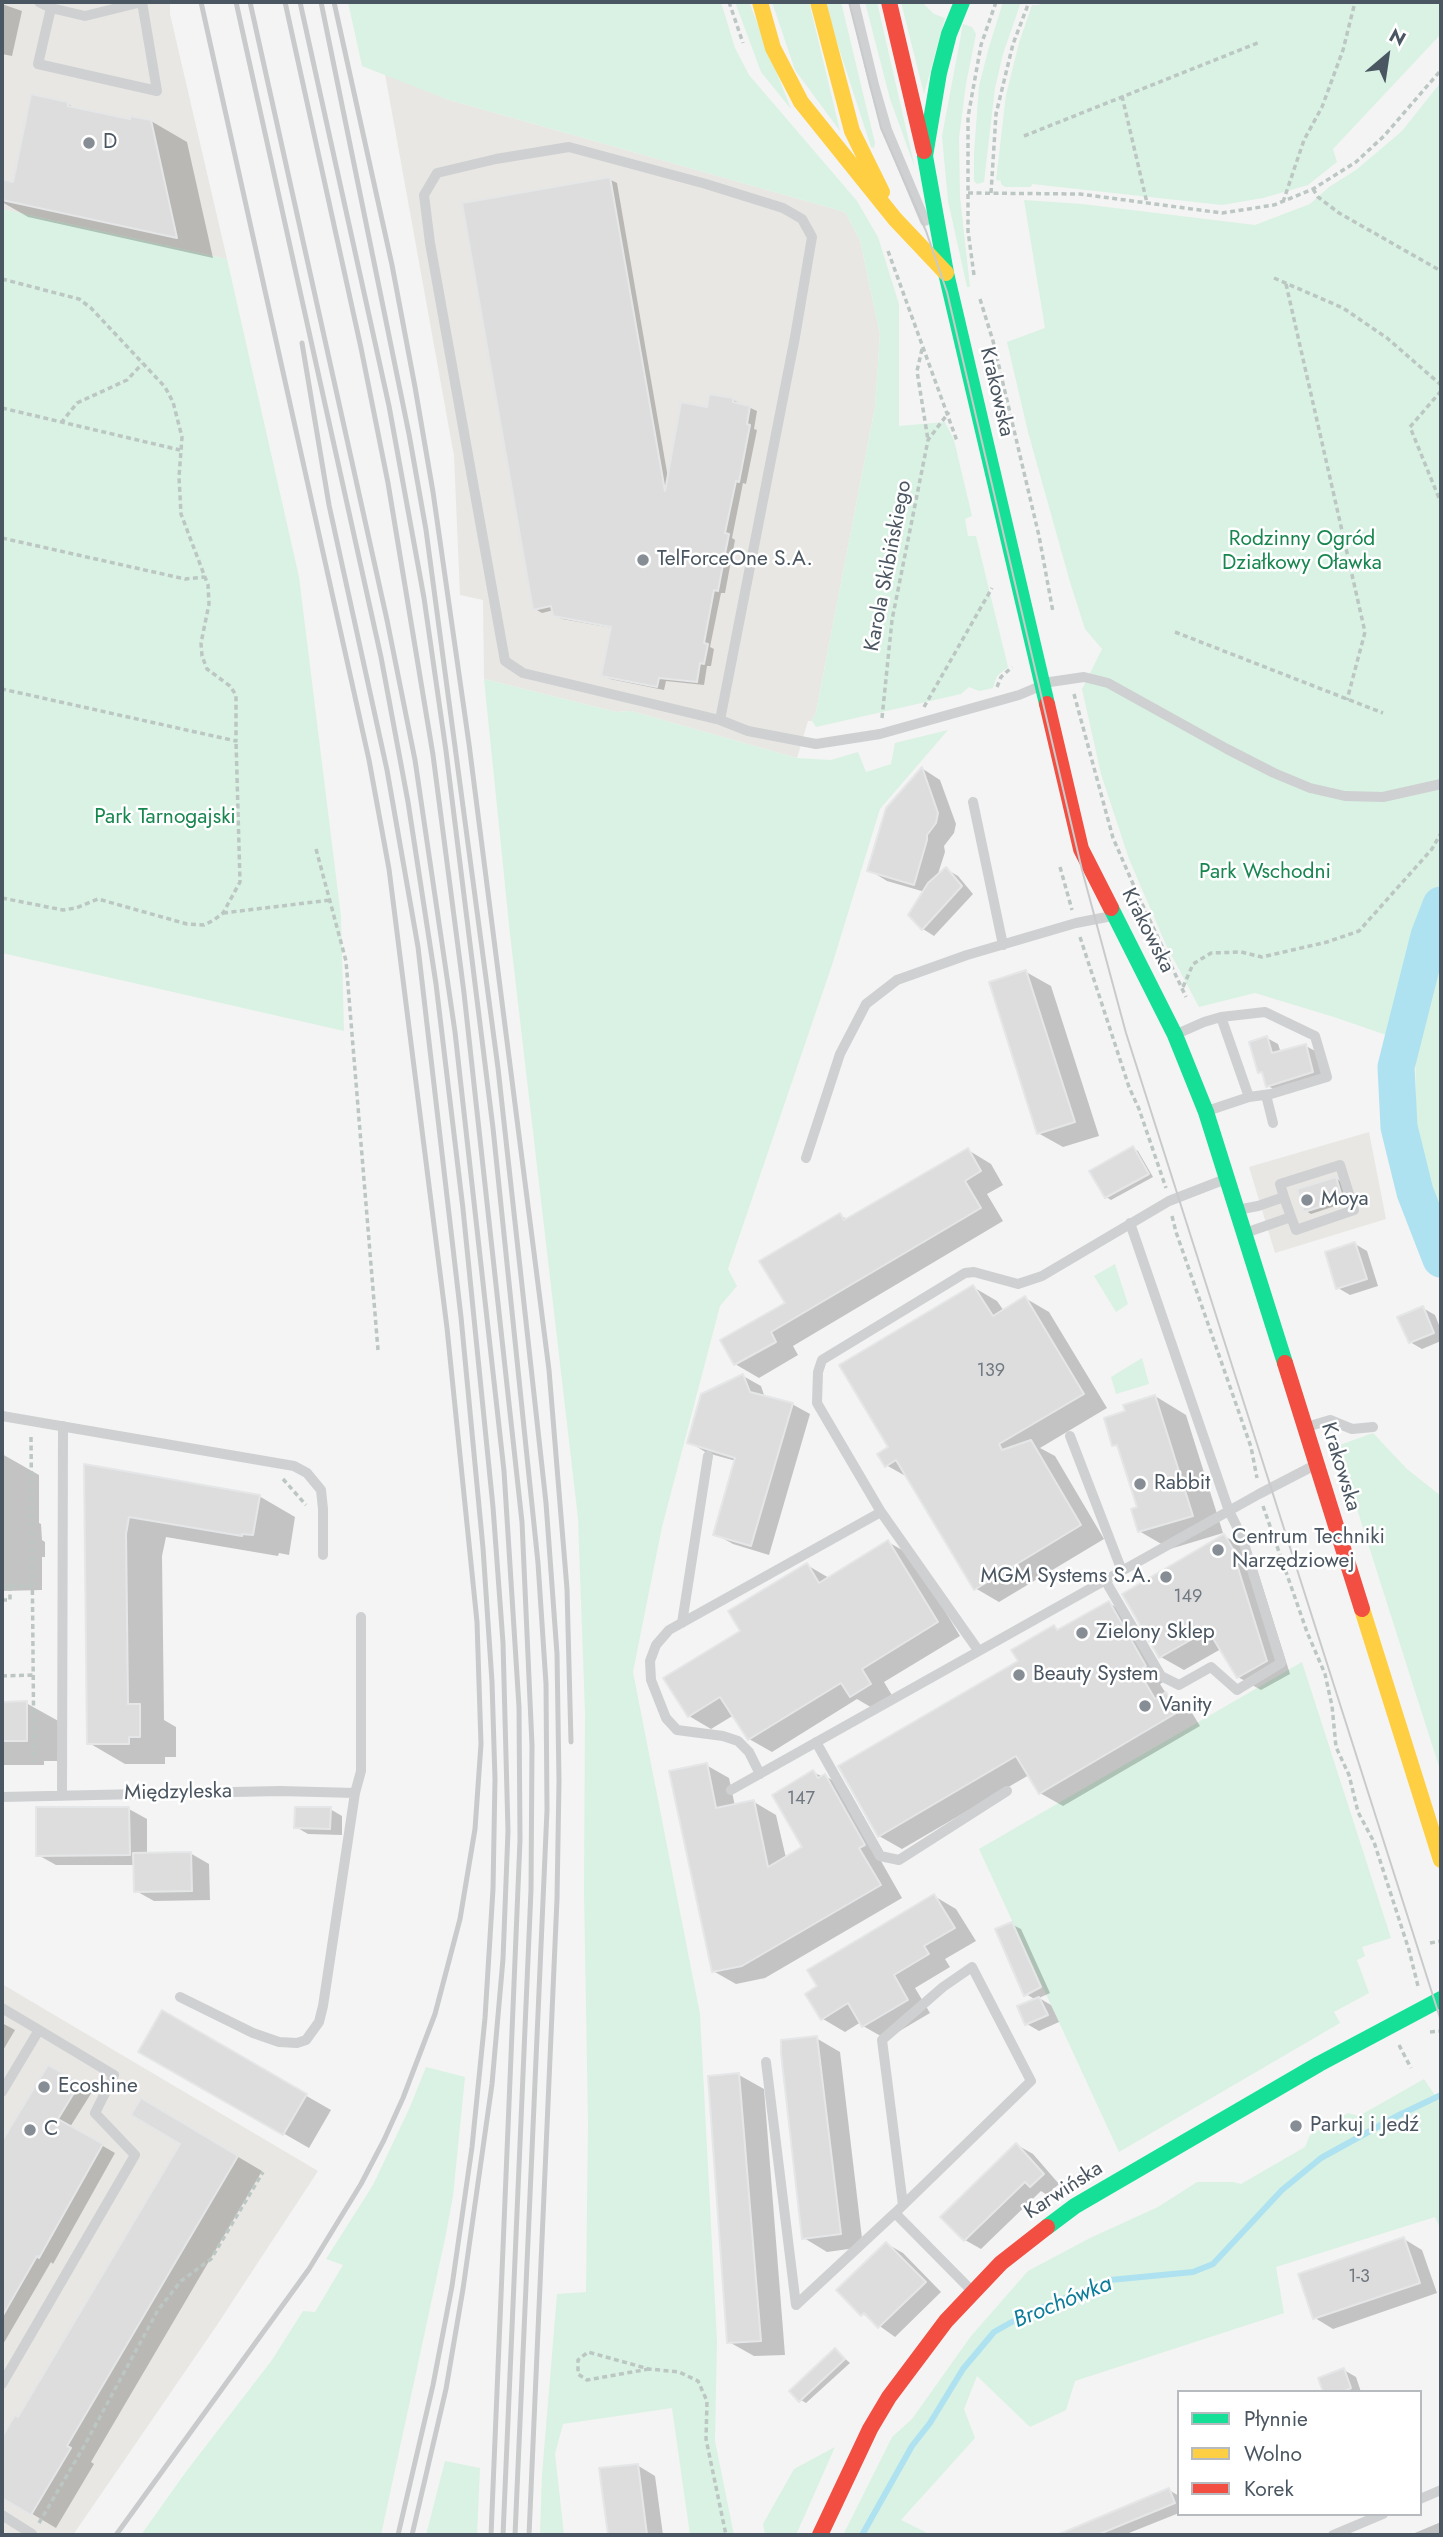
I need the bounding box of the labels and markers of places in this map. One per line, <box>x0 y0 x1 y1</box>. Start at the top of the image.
place label: D <box>103 130 117 156</box>
marker: D <box>81 135 97 151</box>
place label: TelForceOne S.A. <box>657 547 813 573</box>
marker: TelForceOne S.A. <box>635 552 651 568</box>
place label: Moya <box>1321 1187 1369 1213</box>
marker: Moya <box>1299 1192 1315 1208</box>
place label: Rabbit <box>1154 1471 1210 1497</box>
marker: Rabbit <box>1132 1476 1148 1492</box>
place label: Centrum Techniki Narzędziowej <box>1232 1525 1385 1575</box>
marker: Centrum Techniki Narzędziowej <box>1210 1542 1226 1558</box>
place label: MGM Systems S.A. <box>981 1564 1152 1590</box>
marker: MGM Systems S.A. <box>1158 1569 1174 1585</box>
place label: Zielony Sklep <box>1096 1620 1215 1646</box>
marker: Zielony Sklep <box>1074 1625 1090 1641</box>
place label: Beauty System <box>1033 1662 1159 1688</box>
marker: Beauty System <box>1011 1667 1027 1683</box>
place label: Vanity <box>1159 1693 1212 1719</box>
marker: Vanity <box>1137 1698 1153 1714</box>
place label: Ecoshine <box>58 2074 138 2100</box>
marker: Ecoshine <box>36 2079 52 2095</box>
place label: Parkuj i Jedź <box>1310 2113 1419 2139</box>
place label: C <box>44 2117 58 2143</box>
marker: Parkuj i Jedź <box>1288 2118 1304 2134</box>
marker: C <box>22 2122 38 2138</box>

